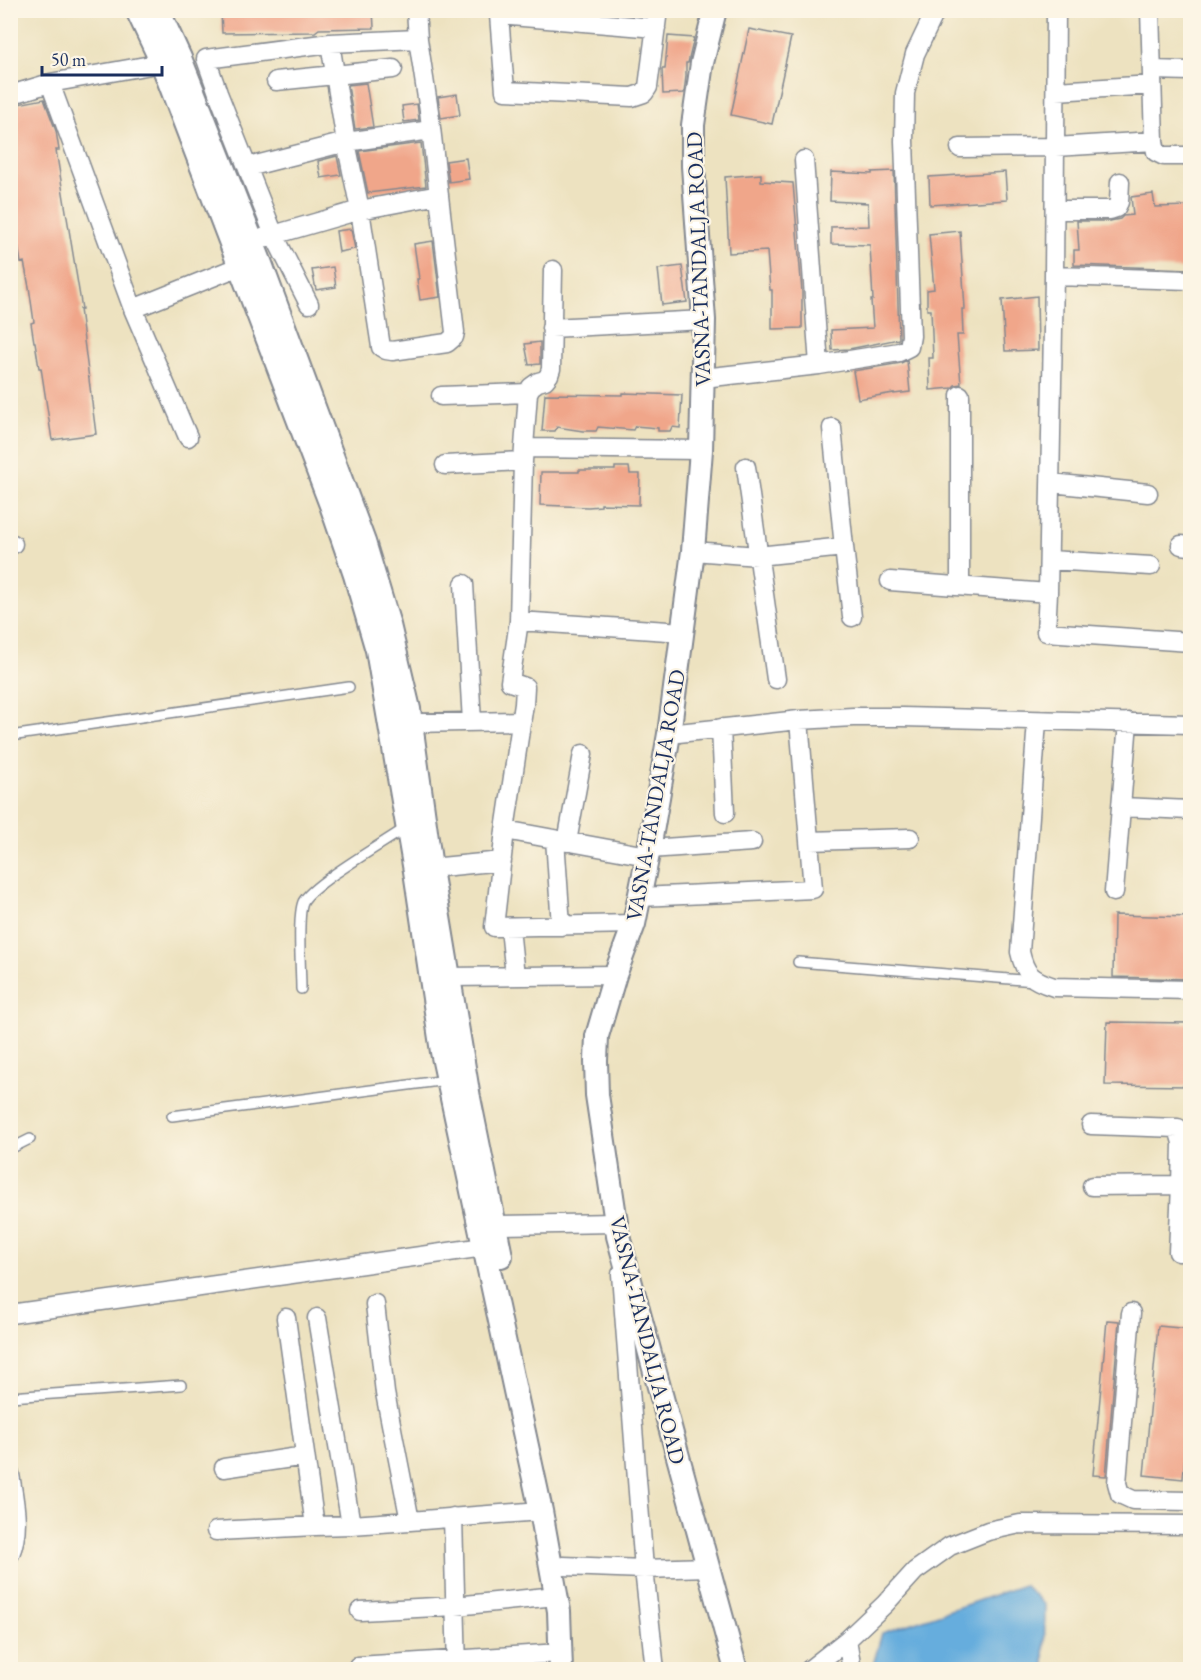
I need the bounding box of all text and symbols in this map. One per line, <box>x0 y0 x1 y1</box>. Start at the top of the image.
scale bar <box>42 39 162 77</box>
text: 50 m <box>51 48 86 71</box>
street label: VASNA-TANDALJA ROAD <box>680 131 717 387</box>
street label: VASNA-TANDALJA ROAD <box>619 667 692 923</box>
street label: VASNA-TANDALJA ROAD <box>603 1213 692 1467</box>

